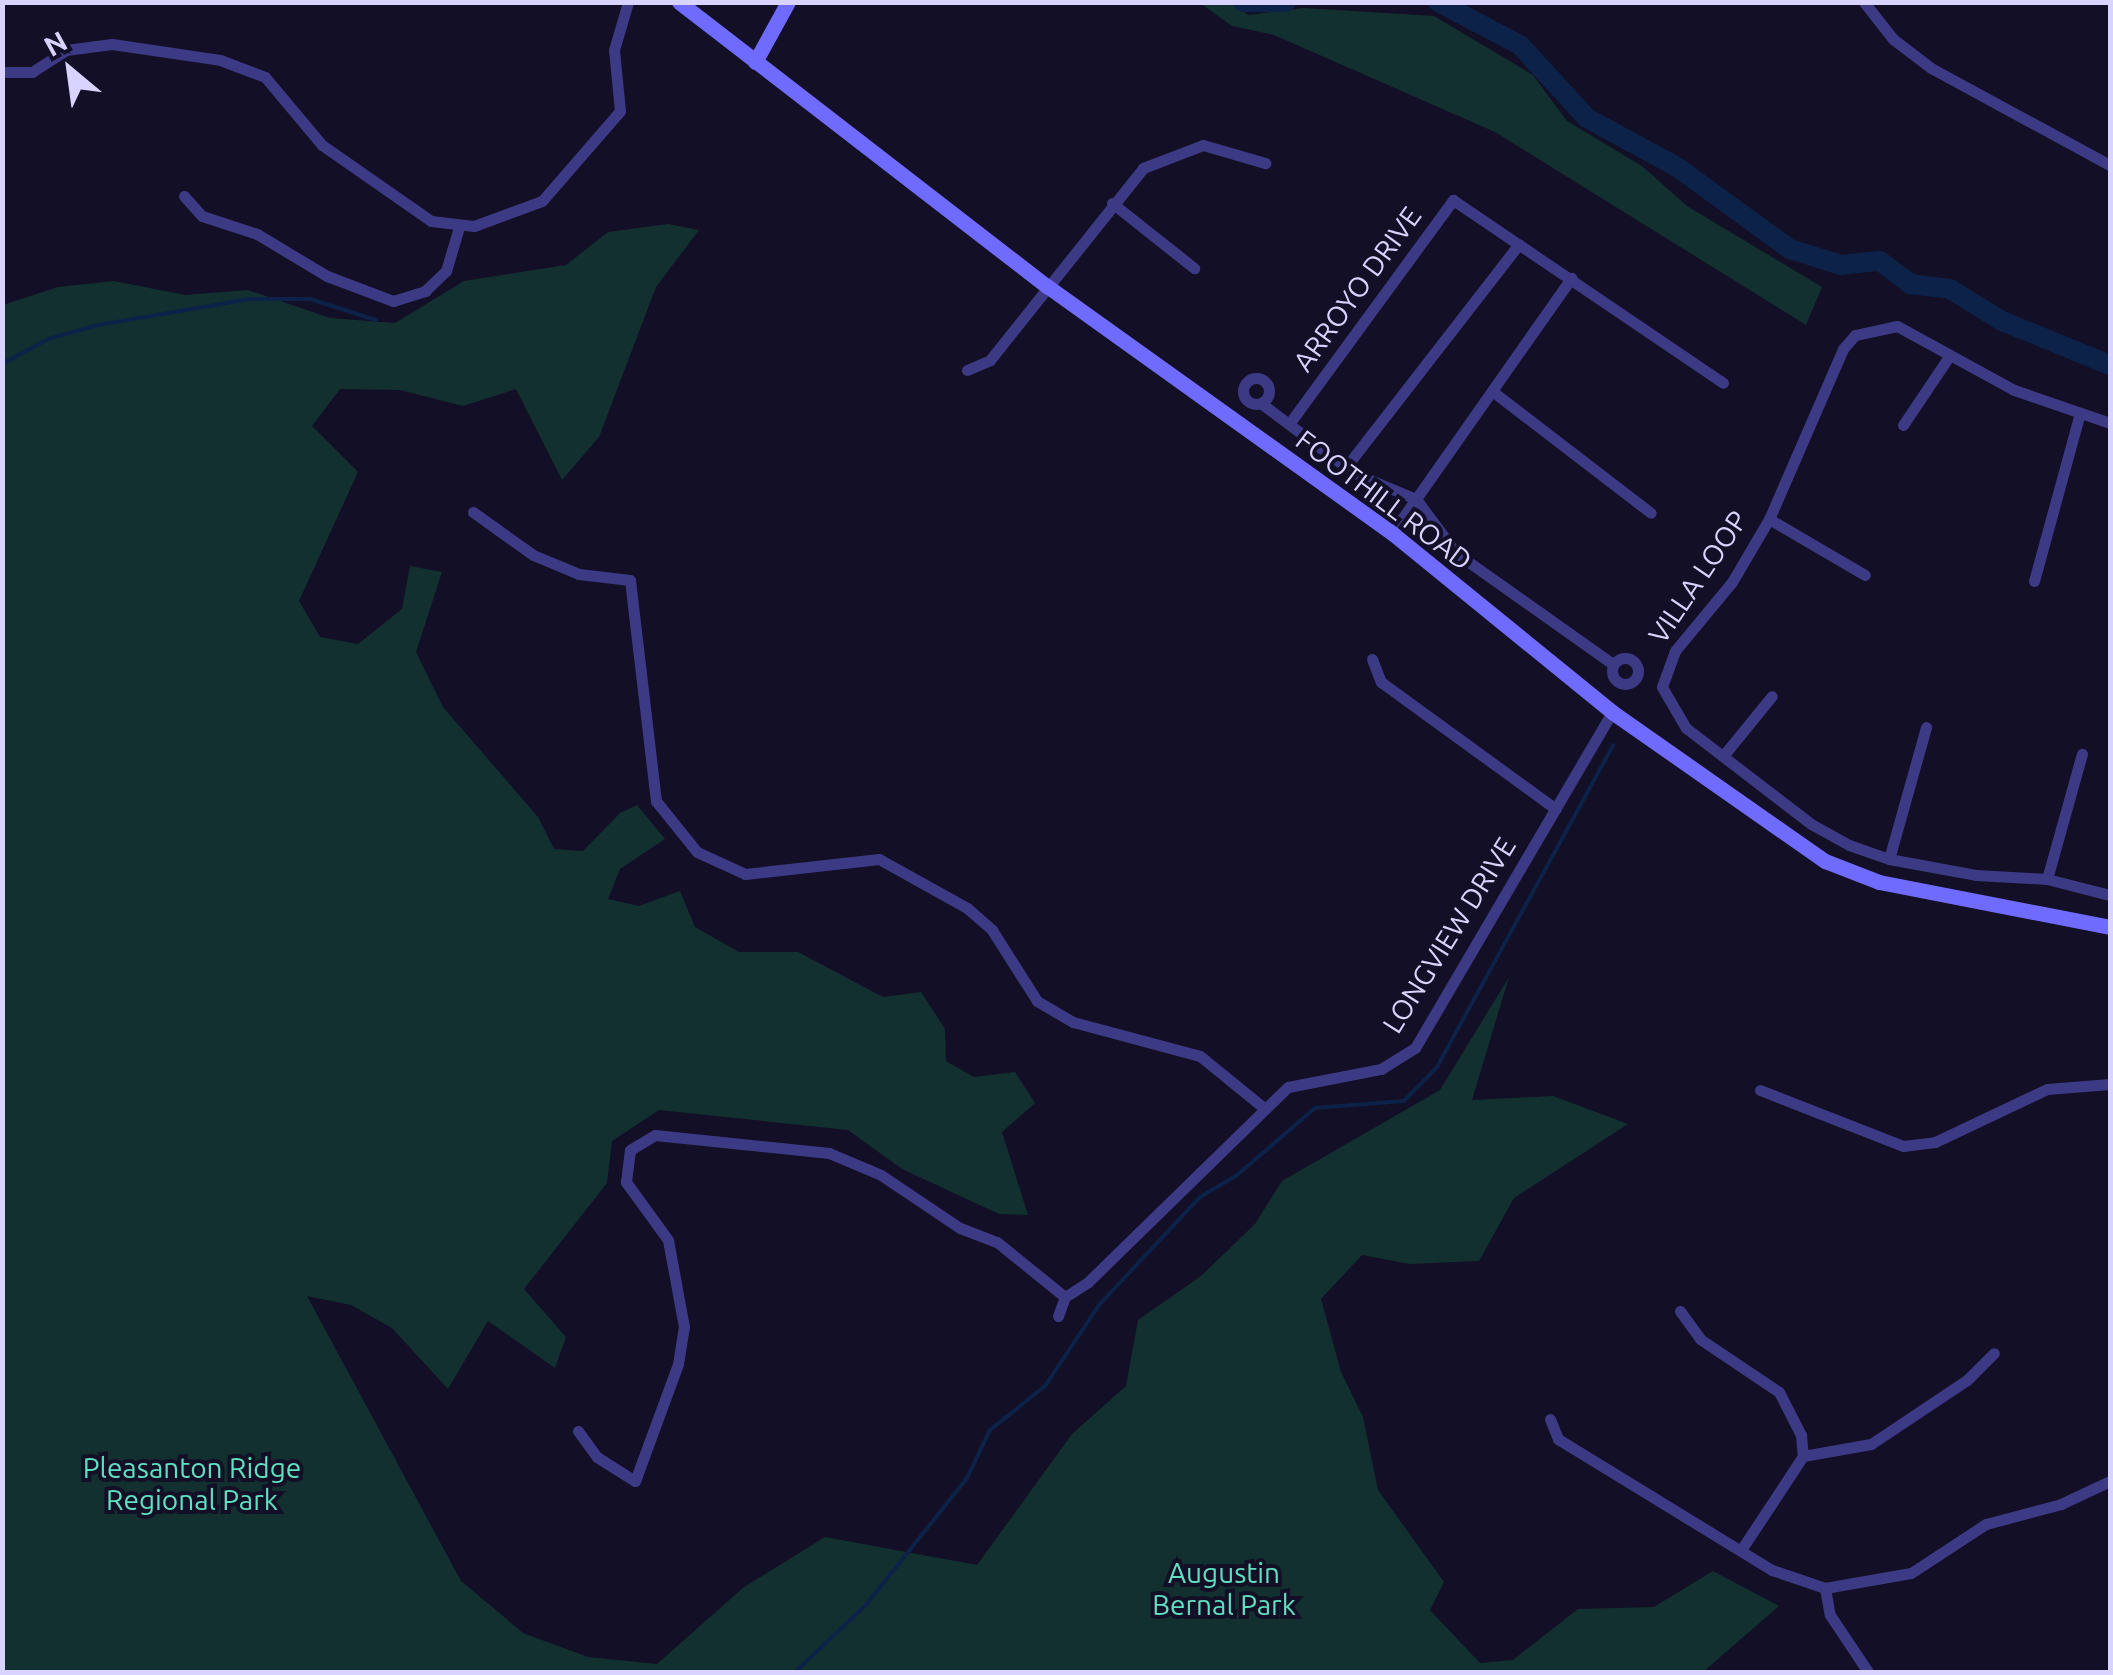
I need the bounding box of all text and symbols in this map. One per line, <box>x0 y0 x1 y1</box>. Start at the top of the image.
north arrow <box>20 20 120 120</box>
text: N <box>39 25 72 62</box>
street label: ARROYO DRIVE <box>1286 200 1428 378</box>
street label: FOOTHILL ROAD <box>1289 423 1479 577</box>
street label: VILLA LOOP <box>1641 504 1755 650</box>
street label: LONGVIEW DRIVE <box>1375 831 1523 1039</box>
park label: Pleasanton Ridge Regional Park <box>83 1451 301 1517</box>
park label: Augustin Bernal Park <box>1152 1556 1296 1622</box>

